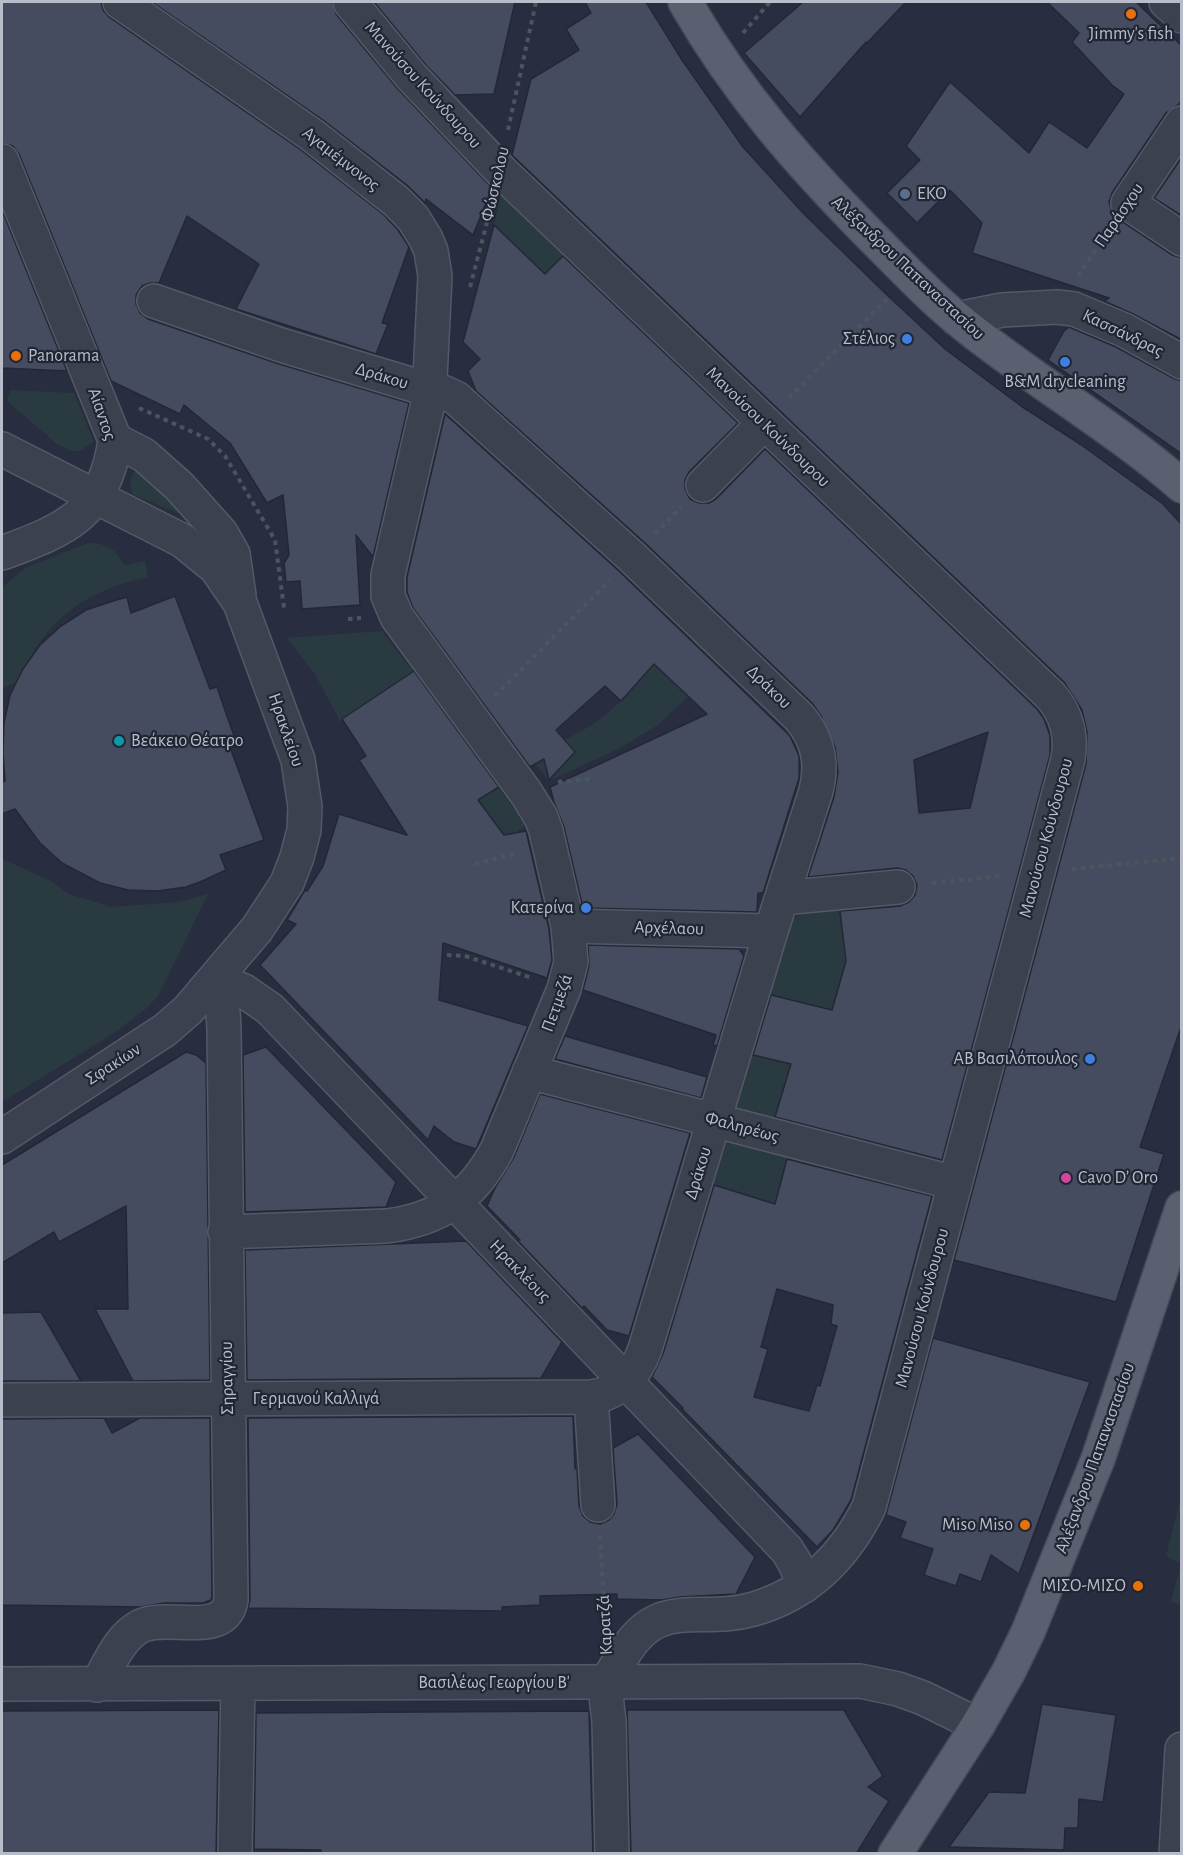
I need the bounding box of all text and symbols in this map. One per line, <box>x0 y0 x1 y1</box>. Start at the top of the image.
marker: Jimmy's fish <box>1124 7 1138 21</box>
street label: Μανούσου Κούνδουρου <box>360 17 486 153</box>
place label: Jimmy's fish <box>1089 23 1173 45</box>
street label: Αγαμέμνονος <box>298 122 384 196</box>
street label: Φώσκολου <box>476 144 514 224</box>
street label: Παράσχου <box>1090 179 1148 251</box>
place label: ΕΚΟ <box>917 183 947 205</box>
marker: ΕΚΟ <box>898 187 912 201</box>
street label: Αλέξανδρου Παπαναστασίου <box>827 191 989 345</box>
street label: Κασσάνδρας <box>1079 304 1167 362</box>
place label: Στέλιος <box>843 328 895 350</box>
marker: Στέλιος <box>900 332 914 346</box>
place label: Panorama <box>28 345 99 367</box>
marker: Panorama <box>9 349 23 363</box>
marker: B&M drycleaning <box>1058 355 1072 369</box>
street label: Δράκου <box>353 358 411 394</box>
street label: Μανούσου Κούνδουρου <box>701 362 835 492</box>
place label: B&M drycleaning <box>1004 371 1126 393</box>
street label: Αίαντος <box>83 385 121 443</box>
street label: Δράκου <box>742 660 796 714</box>
street label: Ηρακλείου <box>263 690 309 770</box>
place label: Βεάκειο Θέατρο <box>131 730 244 752</box>
marker: Βεάκειο Θέατρο <box>112 734 126 748</box>
street label: Μανούσου Κούνδουρου <box>1014 756 1078 920</box>
place label: Κατερίνα <box>510 897 574 919</box>
marker: Κατερίνα <box>579 901 593 915</box>
street label: Αρχέλαου <box>634 916 704 940</box>
street label: Πετμεζά <box>537 971 577 1035</box>
street label: Σφακίων <box>81 1038 145 1090</box>
place label: ΑΒ Βασιλόπουλος <box>954 1048 1078 1070</box>
marker: ΑΒ Βασιλόπουλος <box>1083 1052 1097 1066</box>
street label: Φαληρέως <box>703 1107 781 1147</box>
street label: Δράκου <box>680 1144 716 1202</box>
place label: Cavo D’ Oro <box>1078 1167 1158 1189</box>
marker: Cavo D’ Oro <box>1059 1171 1073 1185</box>
street label: Μανούσου Κούνδουρου <box>890 1226 954 1390</box>
street label: Ηρακλέους <box>485 1235 555 1307</box>
street label: Σηραγγίου <box>216 1341 238 1415</box>
street label: Αλέξανδρου Παπαναστασίου <box>1050 1360 1140 1556</box>
street label: Γερμανού Καλλιγά <box>253 1388 379 1410</box>
place label: Miso Miso <box>942 1514 1013 1536</box>
marker: Miso Miso <box>1018 1518 1032 1532</box>
place label: ΜΙΣΟ-ΜΙΣΟ <box>1042 1575 1126 1597</box>
marker: ΜΙΣΟ-ΜΙΣΟ <box>1131 1579 1145 1593</box>
street label: Καρατζά <box>593 1594 617 1656</box>
street label: Βασιλέως Γεωργίου Β' <box>418 1672 570 1694</box>

